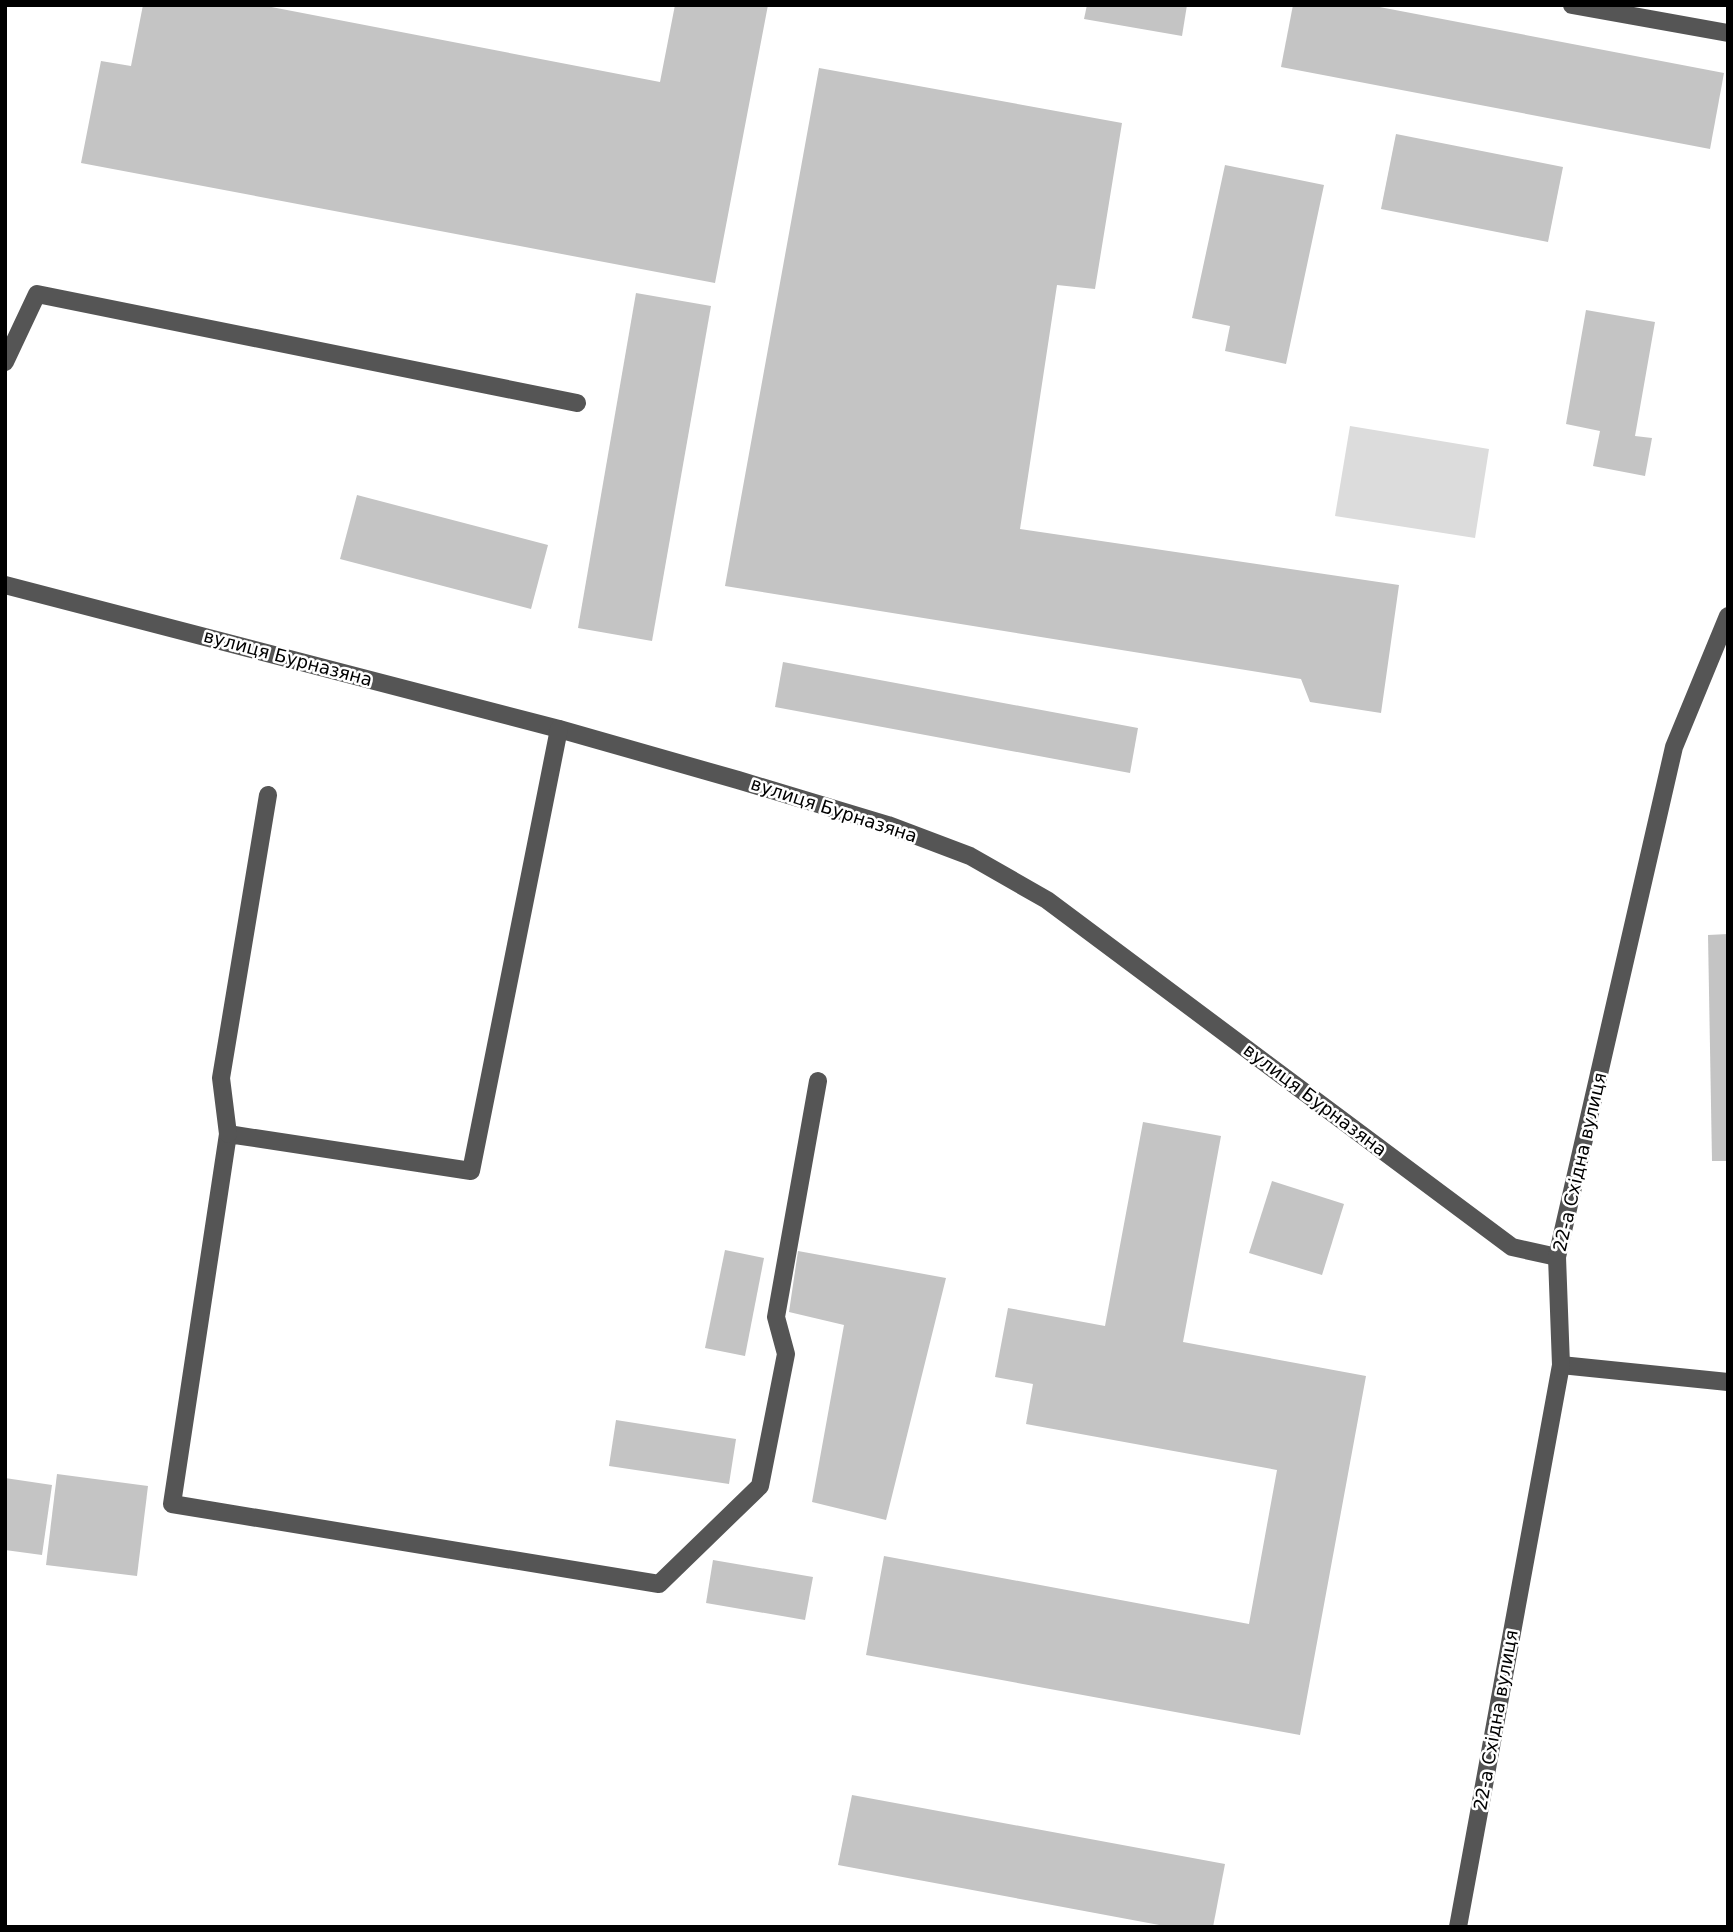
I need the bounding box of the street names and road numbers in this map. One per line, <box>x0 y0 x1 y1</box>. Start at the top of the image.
street label: вулиця Бурназяна <box>202 625 375 690</box>
street label: вулиця Бурназяна <box>748 773 920 846</box>
street label: вулиця Бурназяна <box>1240 1039 1391 1160</box>
street label: 22-а Східна вулиця <box>1549 1070 1610 1253</box>
street label: 22-а Східна вулиця <box>1469 1628 1522 1812</box>

